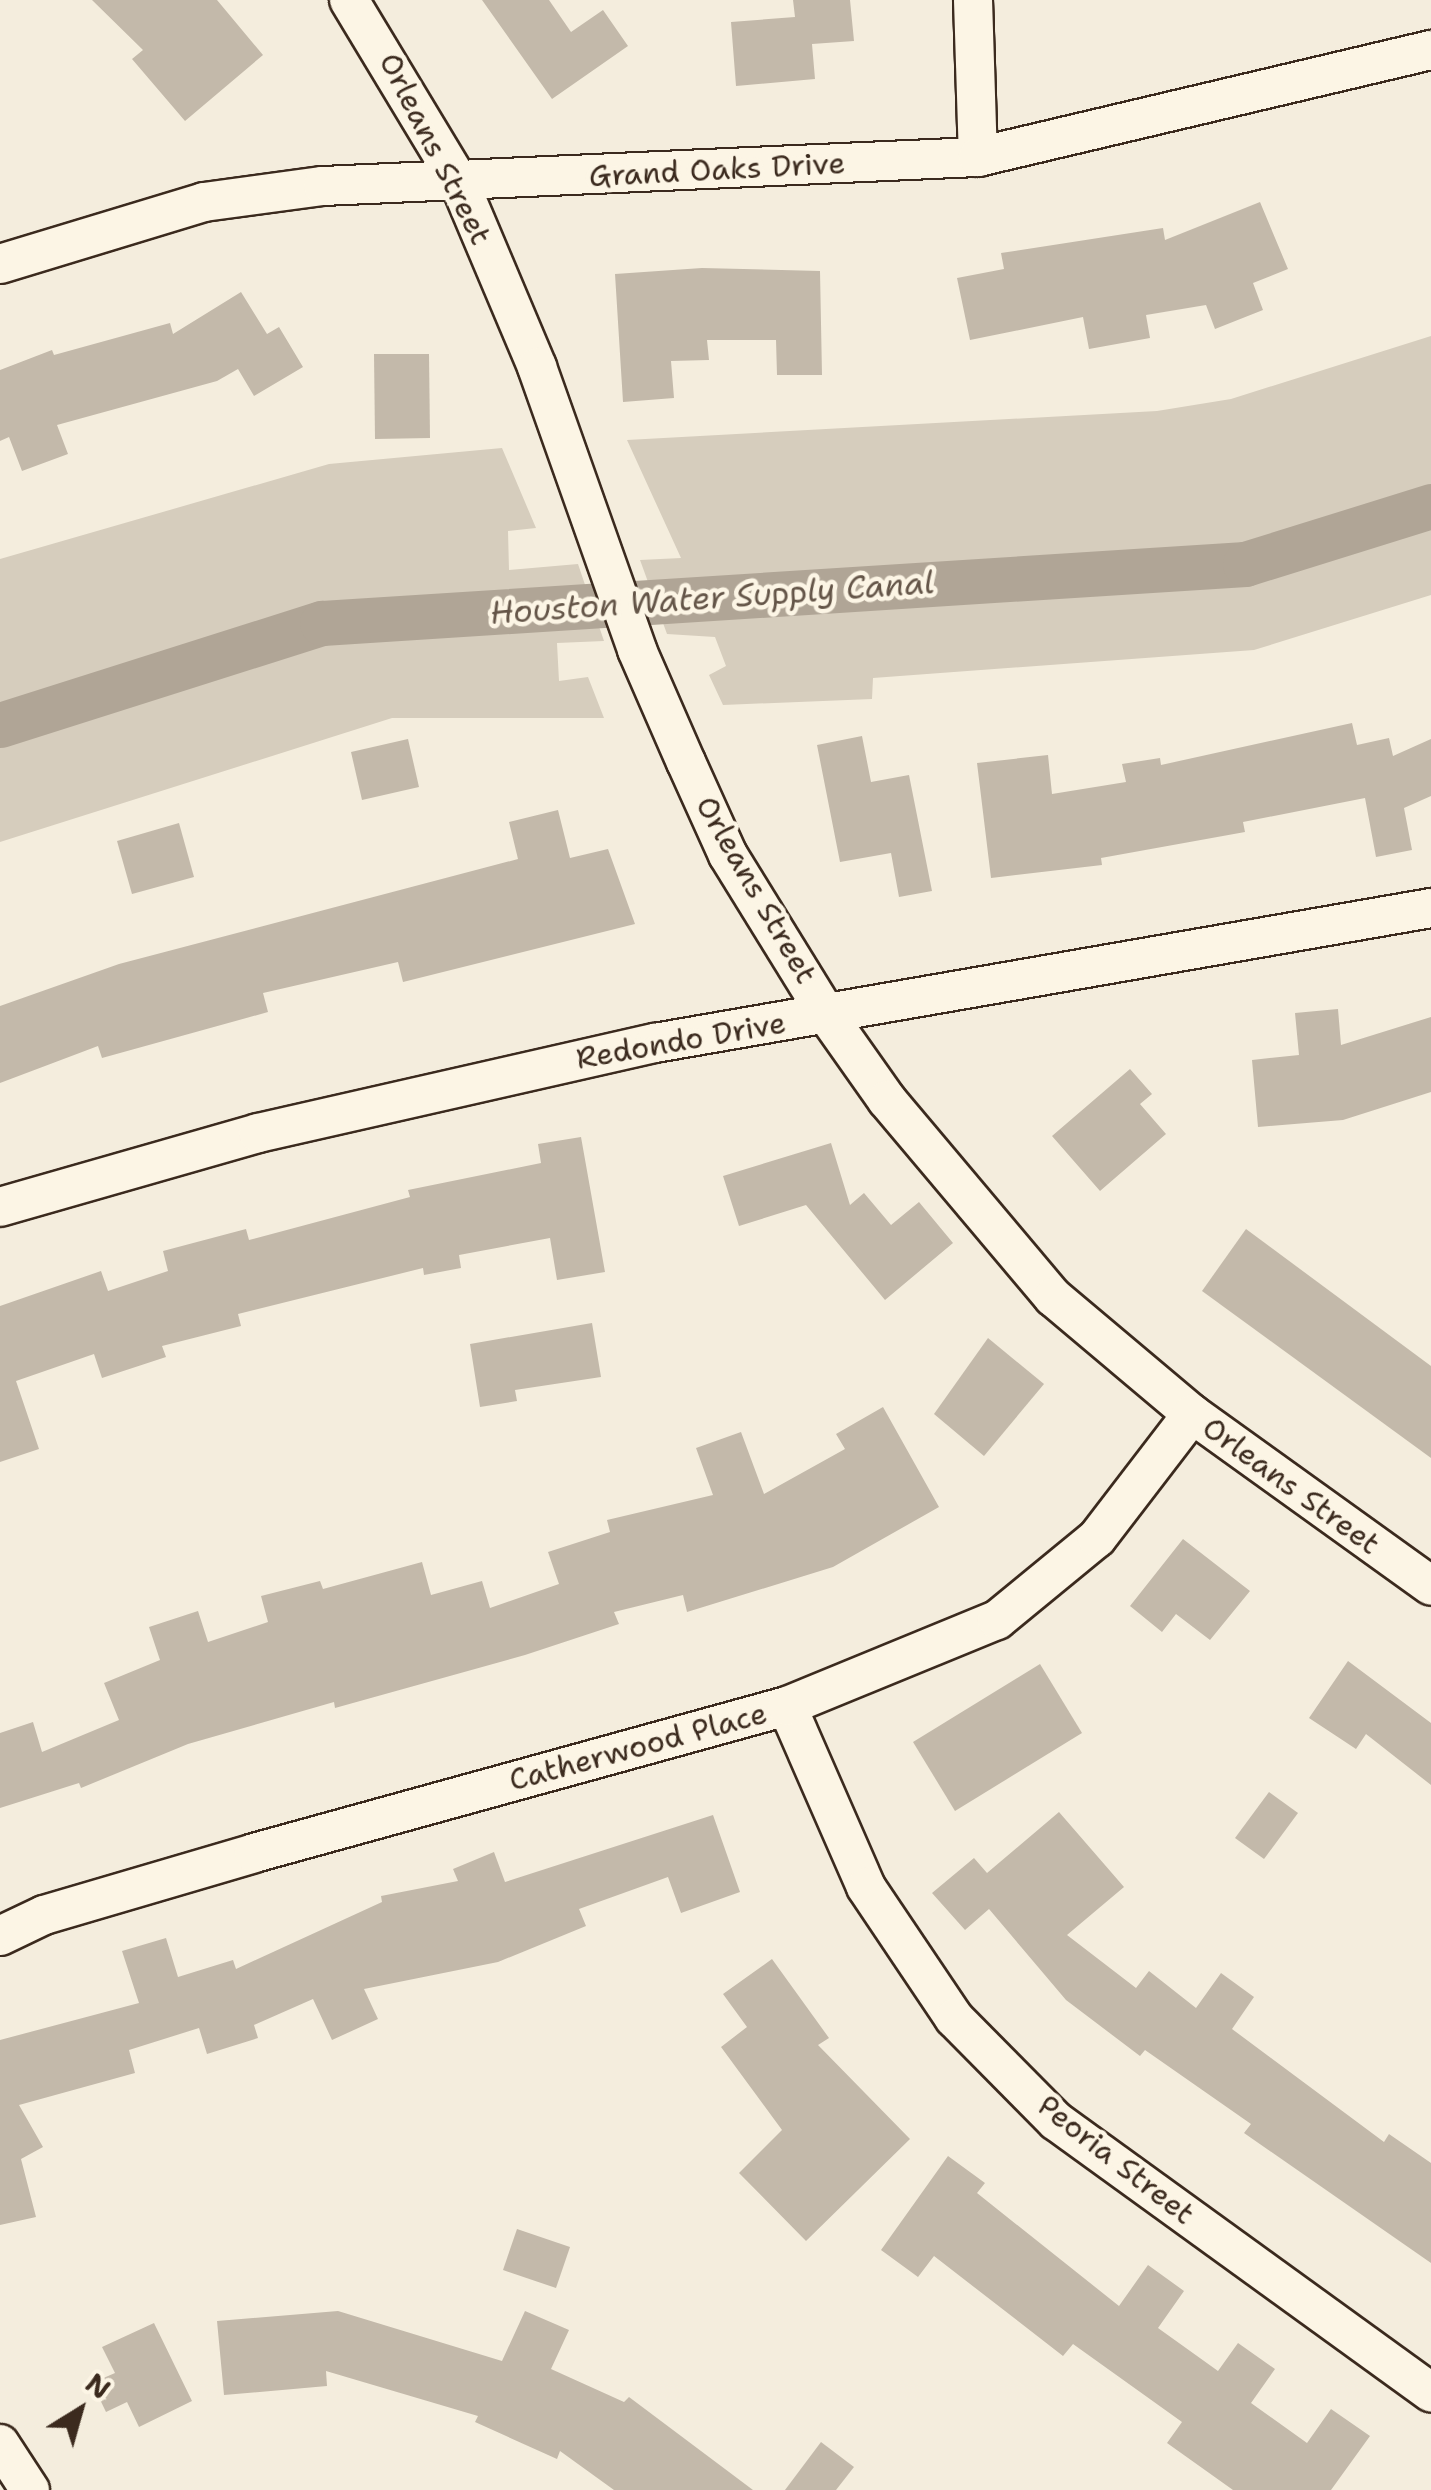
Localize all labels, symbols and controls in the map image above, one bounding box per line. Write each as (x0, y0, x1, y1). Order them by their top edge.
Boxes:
street label: Orleans Street (371, 47, 499, 251)
street label: Grand Oaks Drive (588, 145, 846, 195)
water label: Houston Water Supply Canal (489, 563, 935, 633)
street label: Orleans Street (688, 790, 824, 990)
street label: Redondo Drive (573, 1005, 789, 1077)
street label: Orleans Street (1195, 1410, 1387, 1562)
street label: Catherwood Place (505, 1695, 771, 1799)
street label: Peoria Street (1030, 2088, 1202, 2232)
north arrow (30, 2360, 130, 2460)
text: N (78, 2364, 118, 2408)

